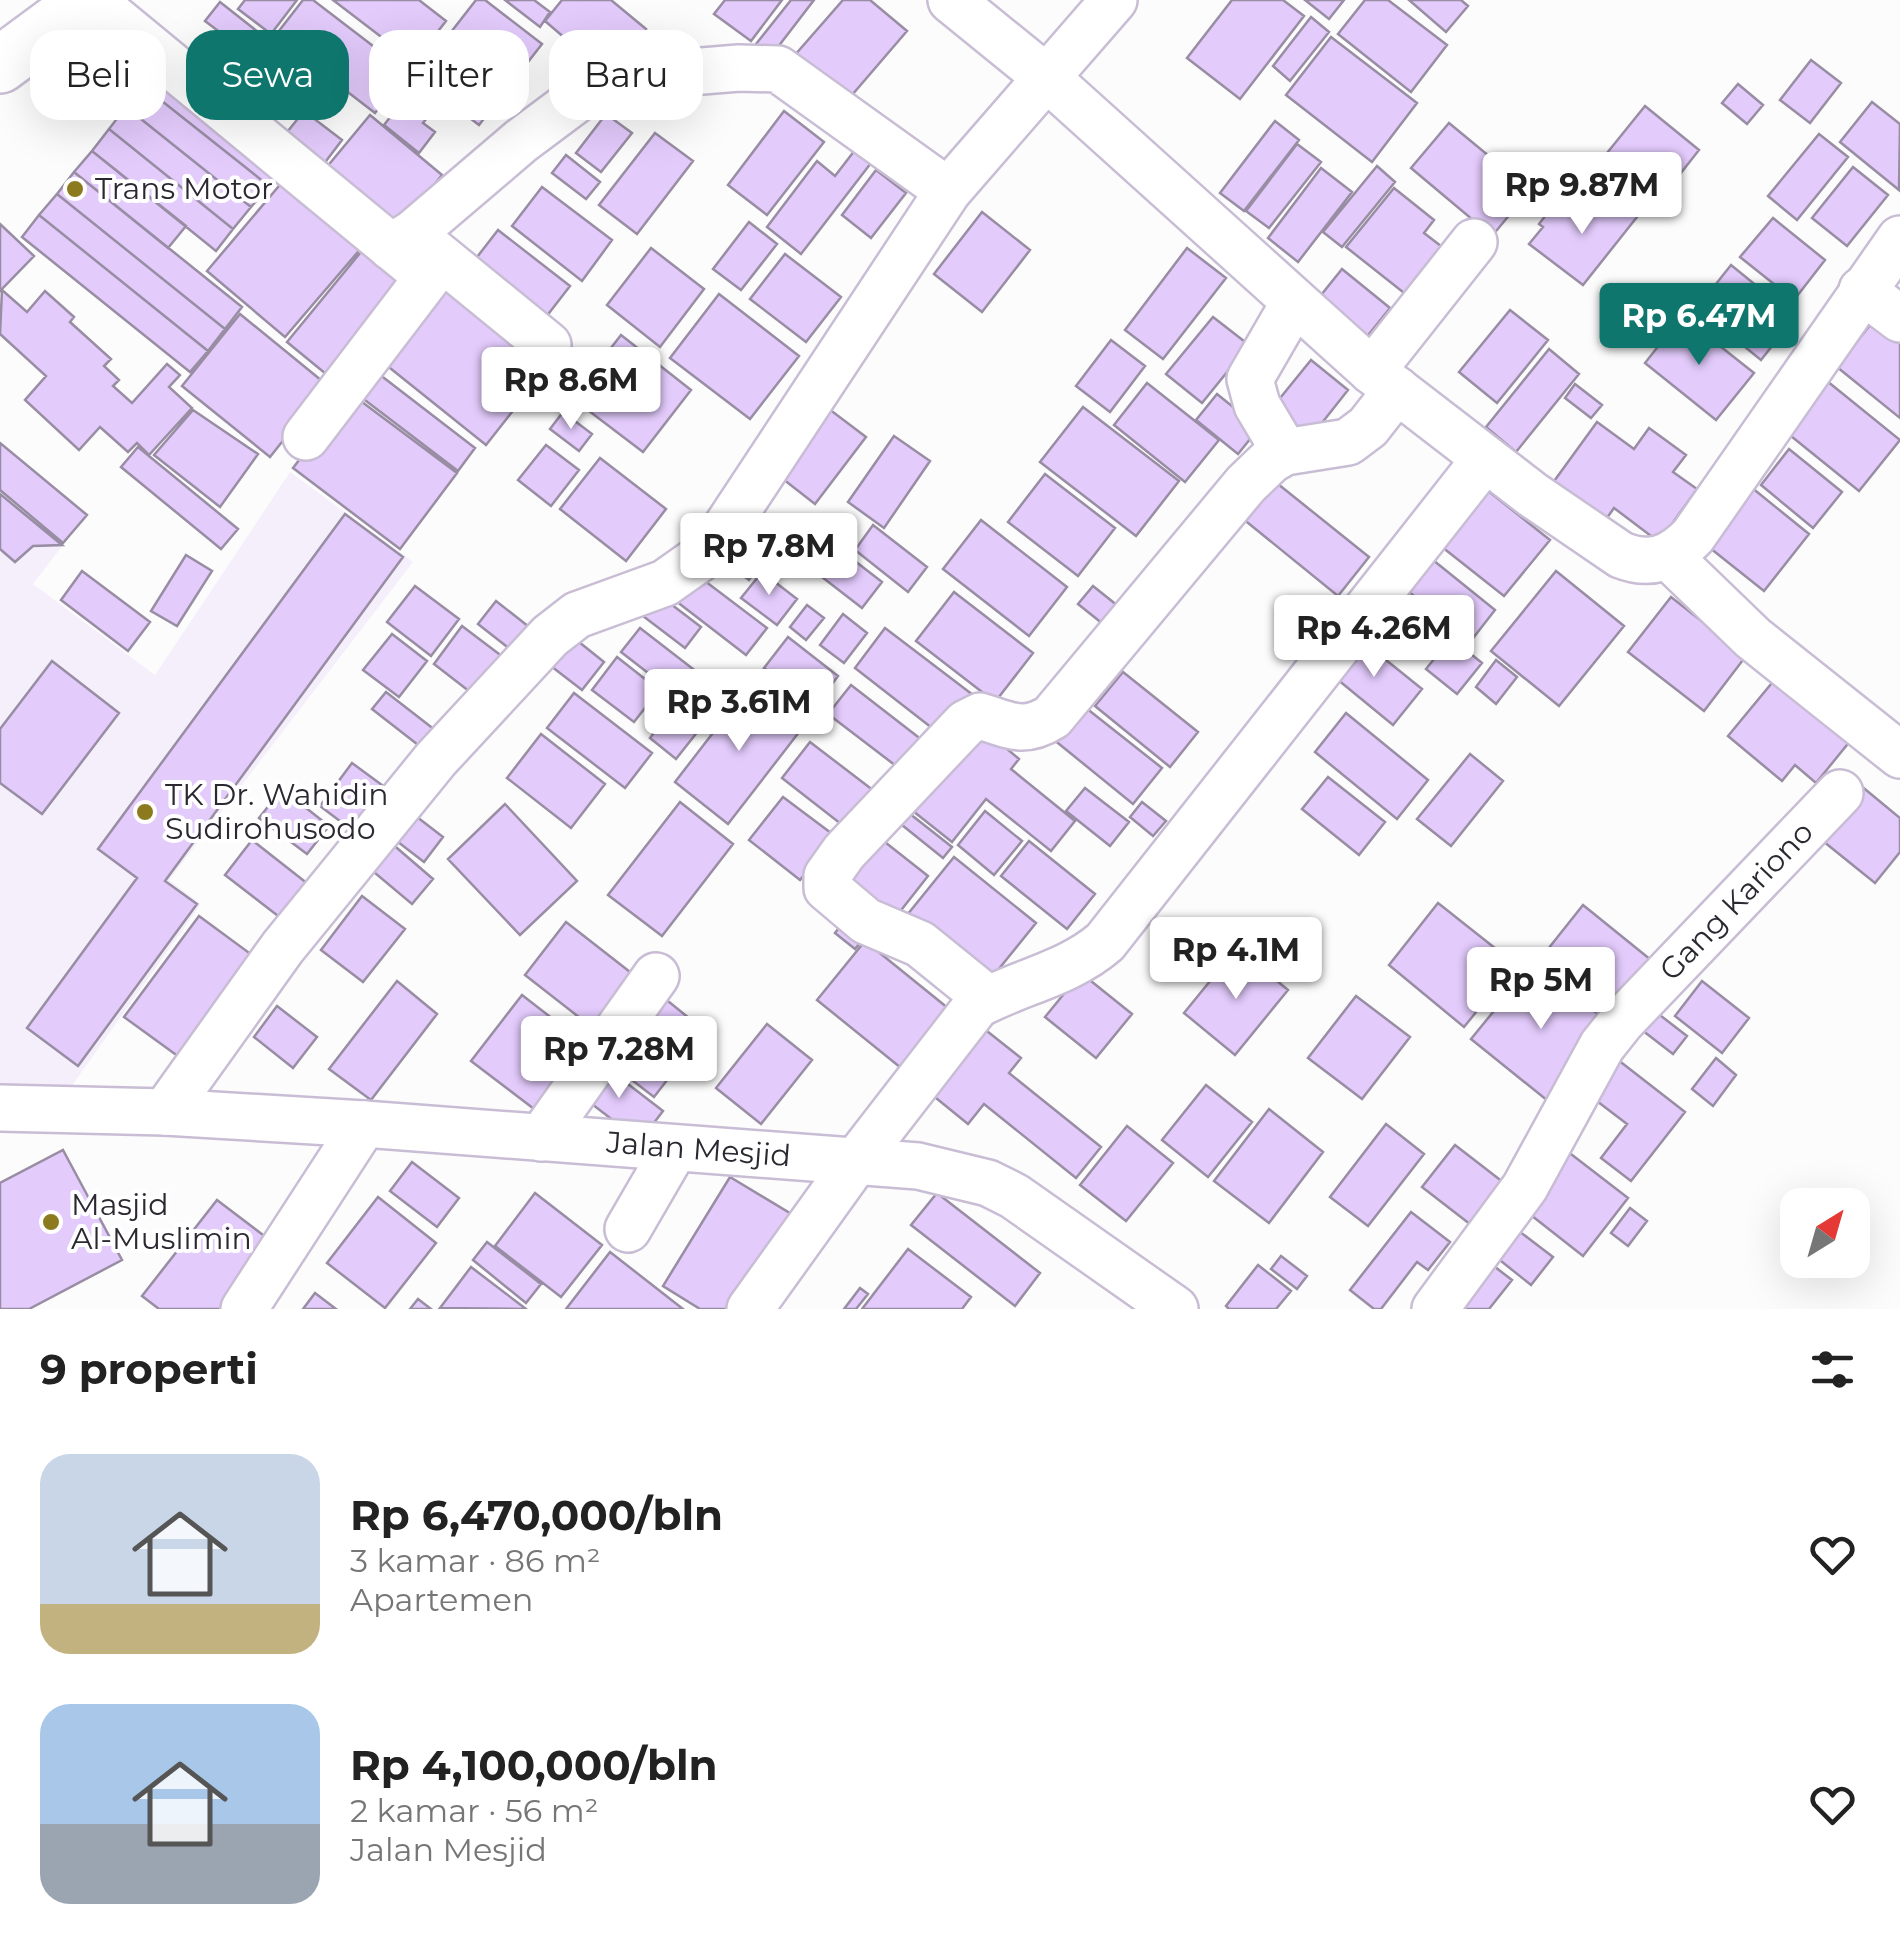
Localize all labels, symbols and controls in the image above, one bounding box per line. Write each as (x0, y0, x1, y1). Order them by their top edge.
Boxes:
chip: Beli (30, 30, 166, 120)
chip: Sewa (186, 30, 349, 120)
chip: Filter (369, 30, 529, 120)
chip: Baru (549, 30, 703, 120)
pin: Rp 9.87M (1479, 152, 1685, 237)
text: Rp 9.87M (1505, 165, 1659, 204)
place label: Trans Motor (95, 170, 273, 207)
marker: Trans Motor (64, 178, 86, 200)
pin: Rp 6.47M (1596, 283, 1802, 368)
text: Rp 6.47M (1622, 296, 1776, 335)
pin: Rp 8.6M (479, 347, 663, 432)
text: Rp 8.6M (503, 360, 639, 399)
pin: Rp 7.8M (677, 513, 861, 598)
text: Rp 7.8M (702, 526, 836, 565)
pin: Rp 4.26M (1271, 595, 1477, 680)
text: Rp 4.26M (1296, 608, 1452, 647)
pin: Rp 3.61M (636, 669, 842, 754)
text: Rp 3.61M (666, 682, 812, 721)
place label: TK Dr. Wahidin Sudirohusodo (165, 776, 389, 847)
marker: TK Dr. Wahidin Sudirohusodo (134, 801, 156, 823)
street label: Gang Kariono (1652, 814, 1821, 988)
pin: Rp 4.1M (1144, 917, 1328, 1002)
text: Rp 4.1M (1172, 930, 1300, 969)
pin: Rp 5M (1471, 947, 1611, 1032)
text: Rp 5M (1489, 960, 1593, 999)
pin: Rp 7.28M (516, 1016, 722, 1101)
text: Rp 7.28M (543, 1029, 695, 1068)
street label: Jalan Mesjid (604, 1123, 792, 1174)
place label: Masjid Al-Muslimin (71, 1186, 252, 1257)
north arrow (1780, 1188, 1870, 1278)
map controls (1780, 1188, 1870, 1278)
marker: Masjid Al-Muslimin (40, 1211, 62, 1233)
icon: filters (1805, 1342, 1860, 1397)
text: 9 properti (40, 1343, 258, 1395)
text: Rp 6,470,000/bln (350, 1489, 723, 1541)
icon: home (120, 1494, 240, 1614)
icon: heart (1805, 1527, 1860, 1582)
text: 3 kamar · 86 m² (350, 1541, 601, 1580)
text: Apartemen (350, 1580, 533, 1619)
text: Rp 4,100,000/bln (350, 1739, 718, 1791)
icon: home (120, 1744, 240, 1864)
icon: heart (1805, 1777, 1860, 1832)
text: 2 kamar · 56 m² (350, 1791, 598, 1830)
text: Jalan Mesjid (350, 1830, 547, 1869)

